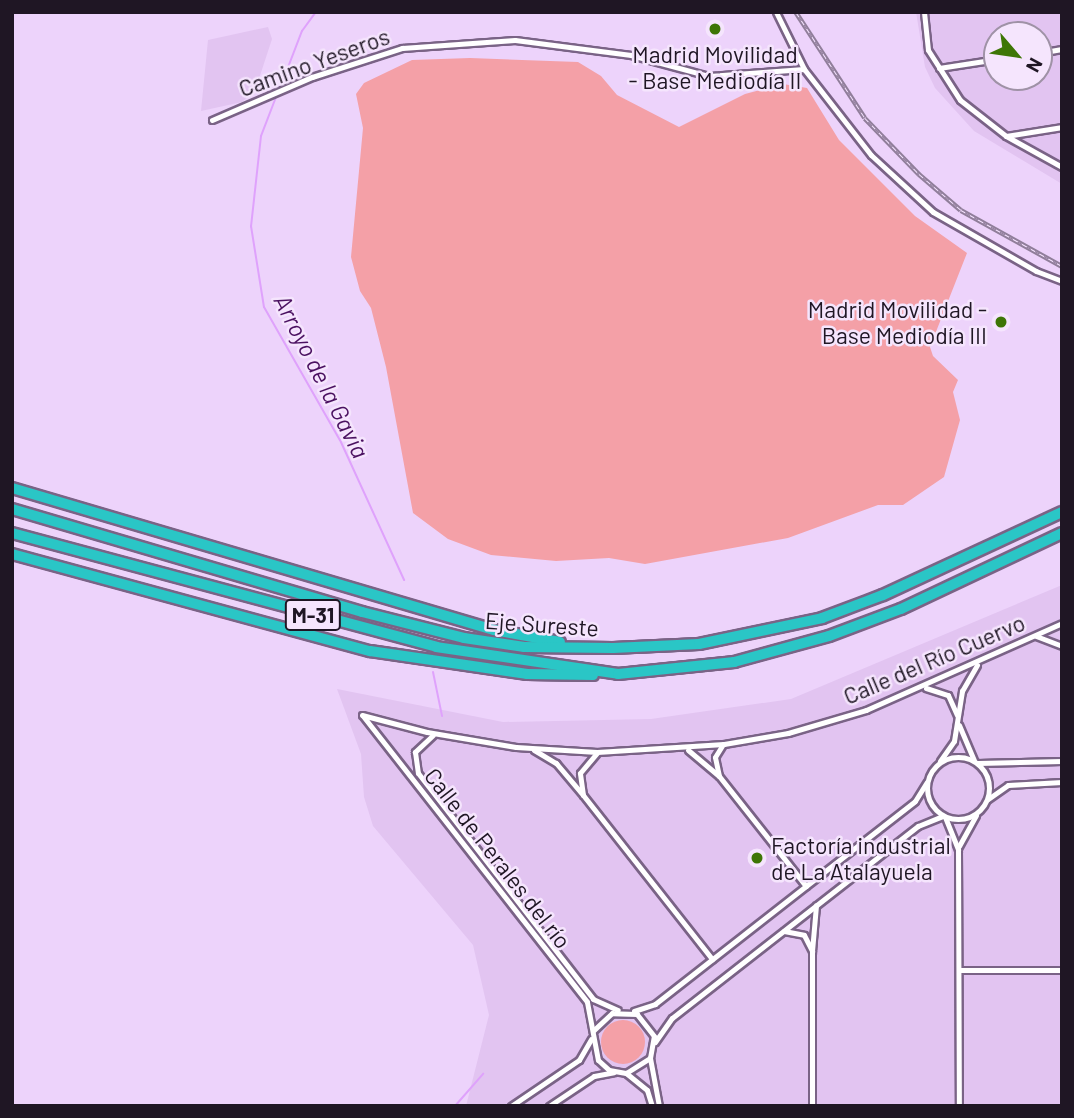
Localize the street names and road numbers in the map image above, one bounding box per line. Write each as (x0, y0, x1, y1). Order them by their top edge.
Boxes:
street label: Camino Yeseros (235, 22, 393, 102)
road number: M-31 (283, 598, 343, 632)
street label: Eje Sureste (484, 606, 600, 642)
street label: Calle del Río Cuervo (839, 608, 1029, 710)
street label: Calle de Perales del río (419, 762, 577, 954)

